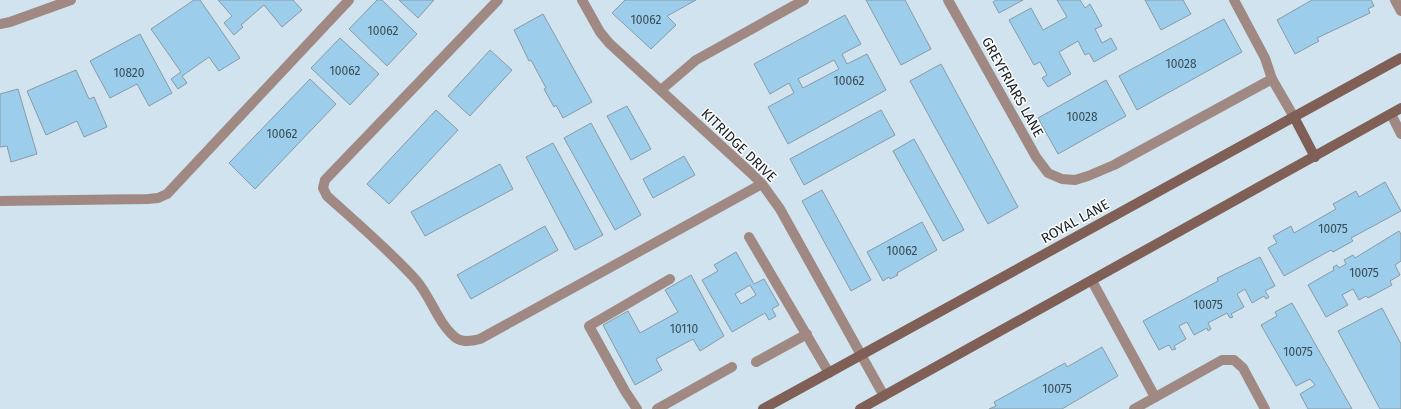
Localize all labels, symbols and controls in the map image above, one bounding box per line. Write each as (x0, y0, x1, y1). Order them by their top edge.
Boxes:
house number: 10062 (631, 13, 661, 27)
house number: 10062 (368, 24, 398, 38)
street label: GREYFRIARS LANE (978, 34, 1047, 140)
house number: 10028 (1166, 57, 1197, 71)
house number: 10062 (330, 64, 360, 78)
house number: 10820 (113, 66, 145, 80)
house number: 10062 (834, 74, 864, 88)
street label: KITRIDGE DRIVE (697, 105, 780, 186)
house number: 10028 (1067, 110, 1098, 124)
house number: 10062 (267, 127, 297, 141)
street label: ROYAL LANE (1038, 196, 1112, 247)
house number: 10075 (1318, 222, 1348, 236)
house number: 10062 (887, 244, 917, 258)
house number: 10075 (1349, 266, 1379, 280)
house number: 10075 (1193, 298, 1223, 312)
house number: 10110 (670, 322, 699, 336)
house number: 10075 (1283, 345, 1313, 359)
house number: 10075 (1042, 382, 1072, 396)

